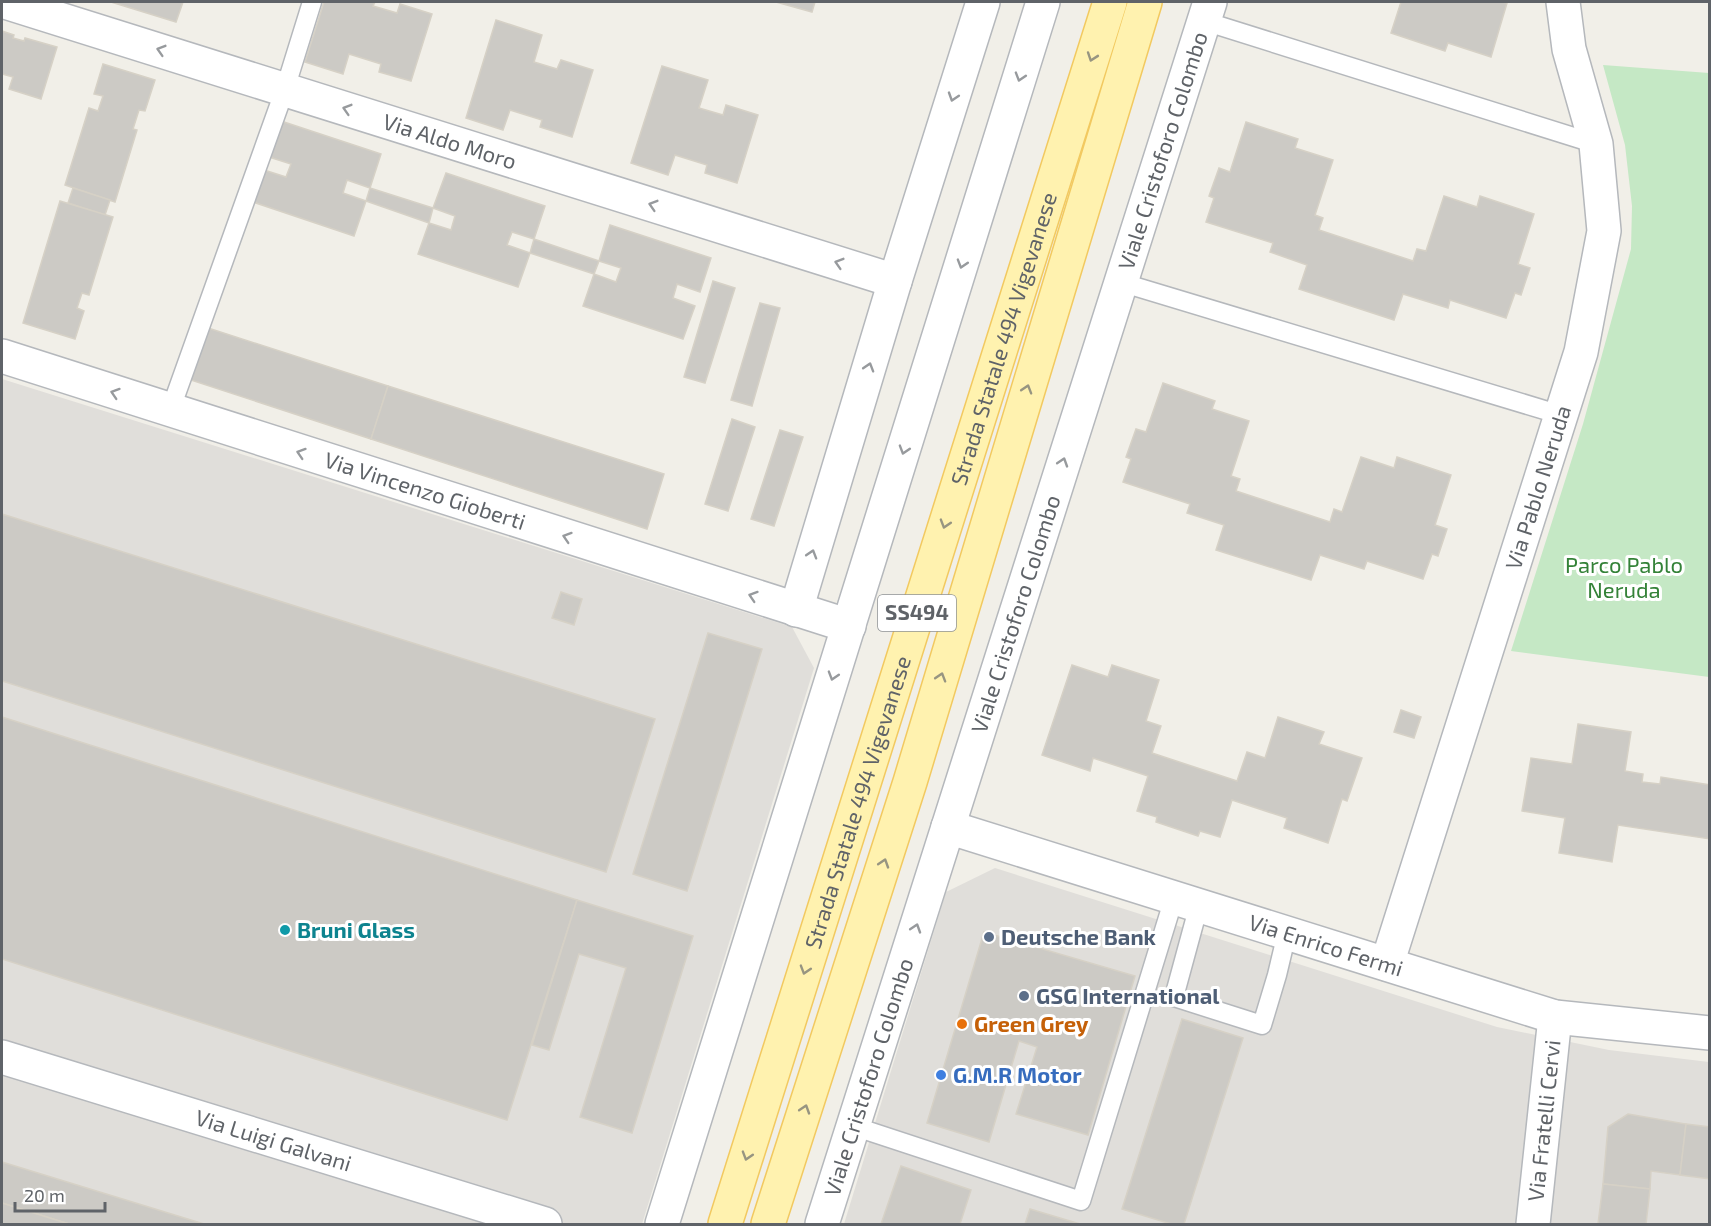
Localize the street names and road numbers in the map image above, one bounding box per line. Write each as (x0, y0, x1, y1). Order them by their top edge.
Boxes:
street label: Viale Cristoforo Colombo (1112, 28, 1212, 273)
street label: Via Aldo Moro (380, 107, 520, 174)
street label: Strada Statale 494 Vigevanese (945, 189, 1061, 488)
street label: Via Pablo Neruda (1499, 402, 1575, 572)
street label: Via Vincenzo Gioberti (321, 446, 529, 534)
street label: Viale Cristoforo Colombo (965, 491, 1065, 736)
road number: SS494 (878, 595, 956, 631)
street label: Strada Statale 494 Vigevanese (799, 652, 915, 952)
street label: Via Enrico Fermi (1246, 908, 1407, 981)
street label: Viale Cristoforo Colombo (818, 955, 918, 1199)
street label: Via Fratelli Cervi (1521, 1038, 1564, 1203)
street label: Via Luigi Galvani (193, 1103, 355, 1176)

